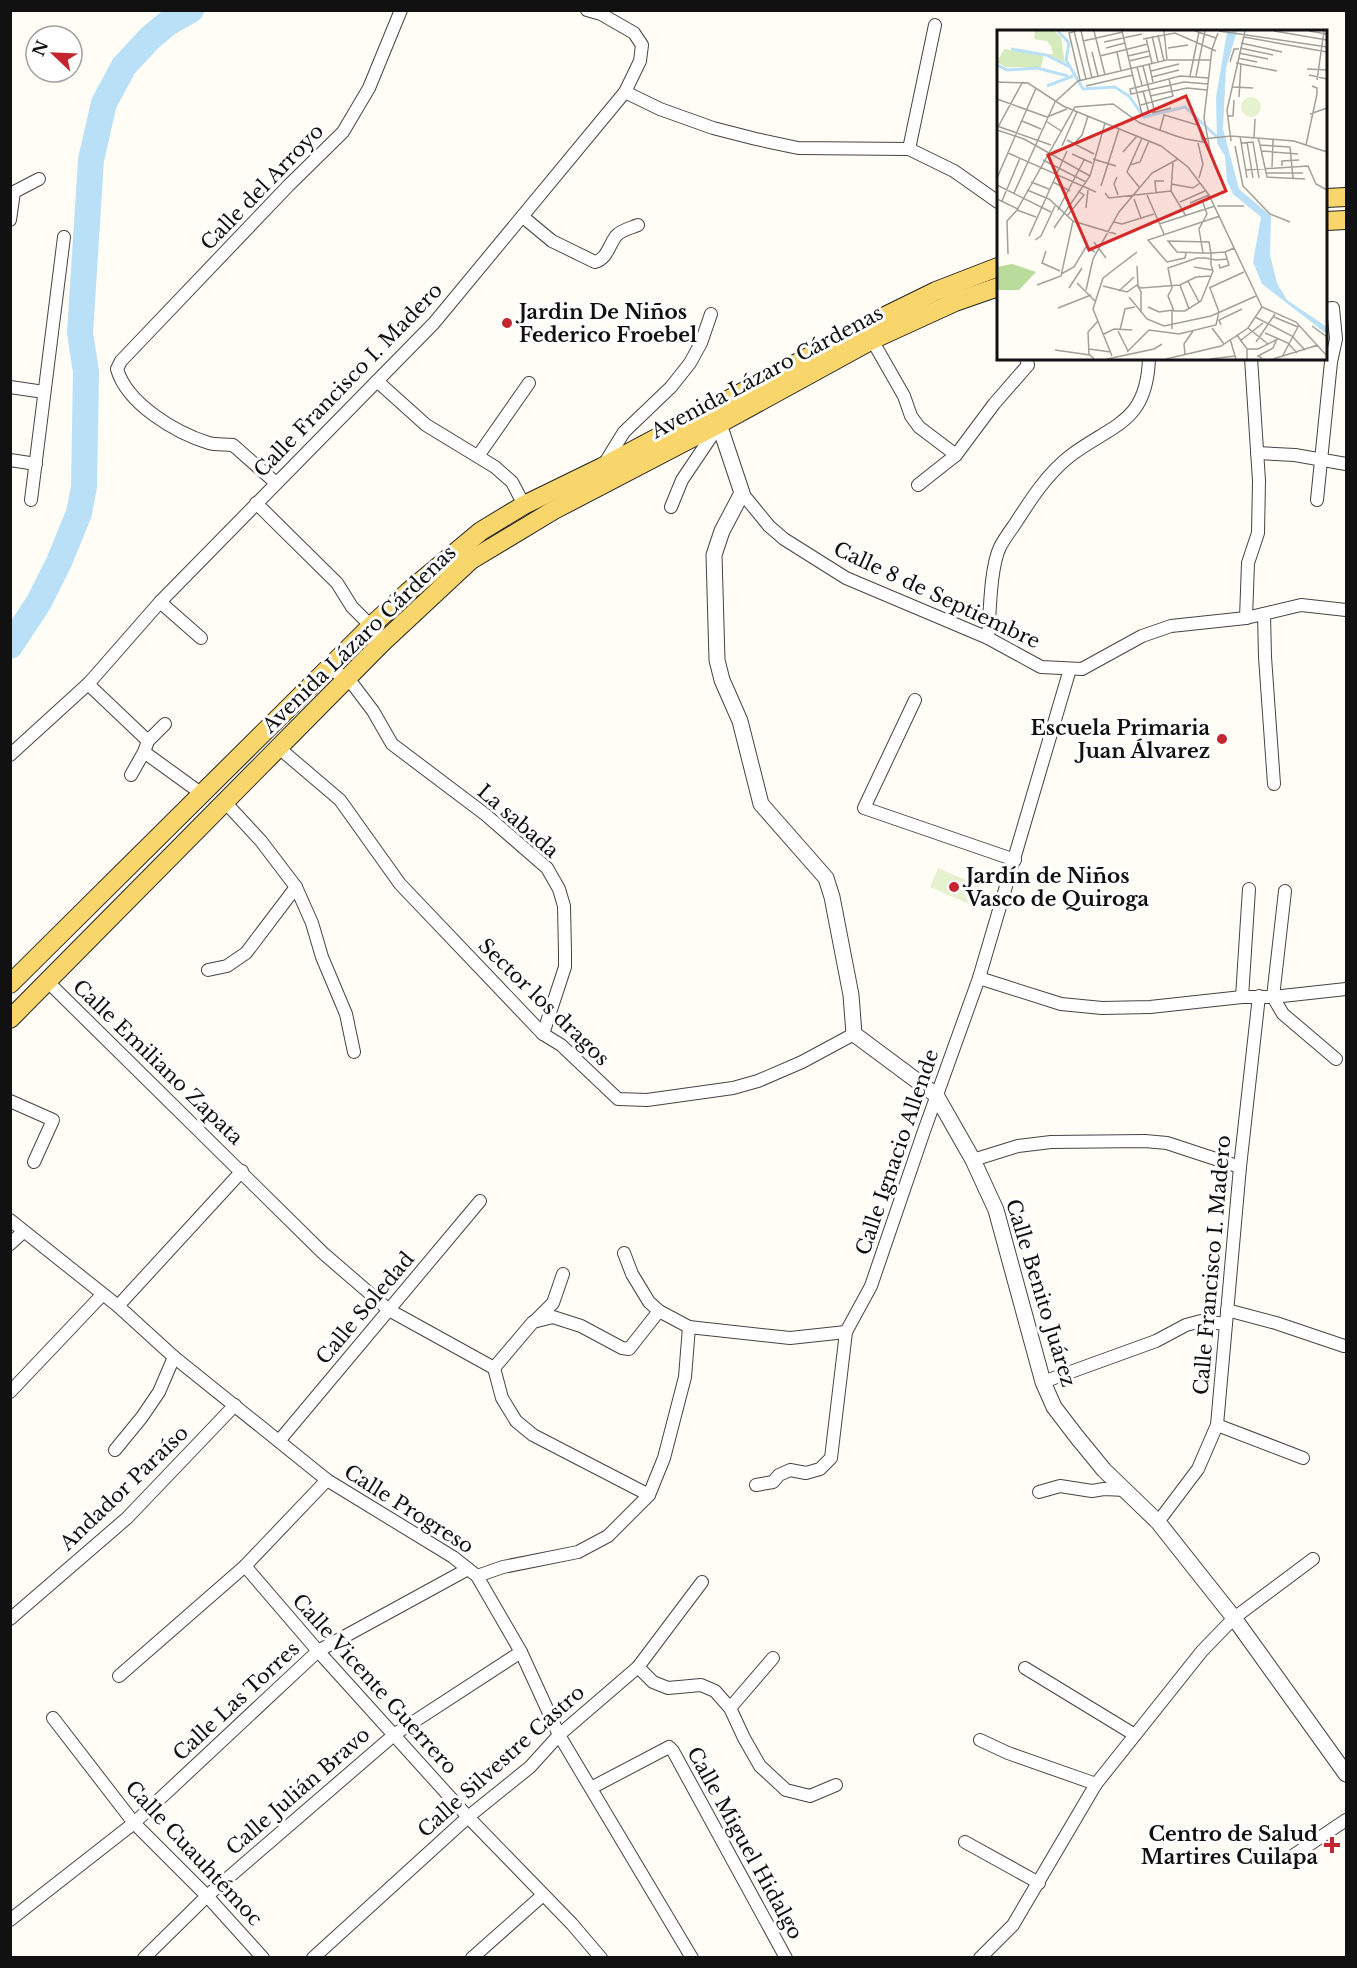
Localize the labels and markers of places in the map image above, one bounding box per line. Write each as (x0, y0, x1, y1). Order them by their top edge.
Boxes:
place label: Jardin De Niños Federico Froebel (515, 300, 697, 347)
marker: Jardin De Niños Federico Froebel (500, 316, 514, 330)
place label: Escuela Primaria Juan Álvarez (1031, 716, 1211, 763)
marker: Escuela Primaria Juan Álvarez (1215, 732, 1229, 746)
place label: Jardín de Niños Vasco de Quiroga (962, 864, 1149, 911)
marker: Jardín de Niños Vasco de Quiroga (947, 880, 961, 894)
place label: Centro de Salud Martires Cuilapa (1141, 1822, 1319, 1869)
marker: Centro de Salud Martires Cuilapa (1323, 1836, 1341, 1854)

